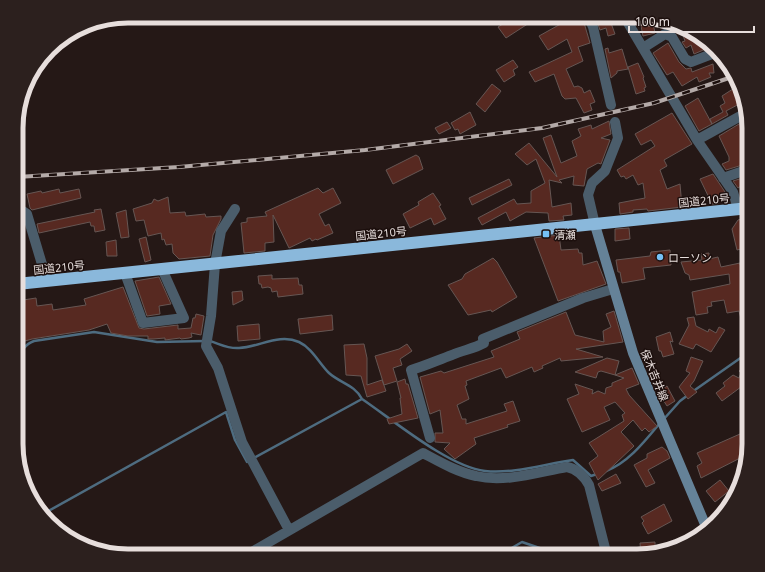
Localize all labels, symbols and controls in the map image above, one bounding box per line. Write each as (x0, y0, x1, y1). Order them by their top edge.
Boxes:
scale bar (629, 8, 754, 34)
text: 100 m (635, 13, 670, 30)
street label: 国道210号 (677, 190, 731, 210)
street label: 国道210号 (354, 223, 408, 243)
place label: 清瀬 (554, 227, 576, 242)
marker: 清瀬 (541, 229, 551, 239)
place label: ローソン (668, 250, 712, 265)
marker: ローソン (655, 252, 665, 262)
street label: 国道210号 (32, 257, 86, 277)
street label: 保木吉井線 (638, 347, 672, 403)

